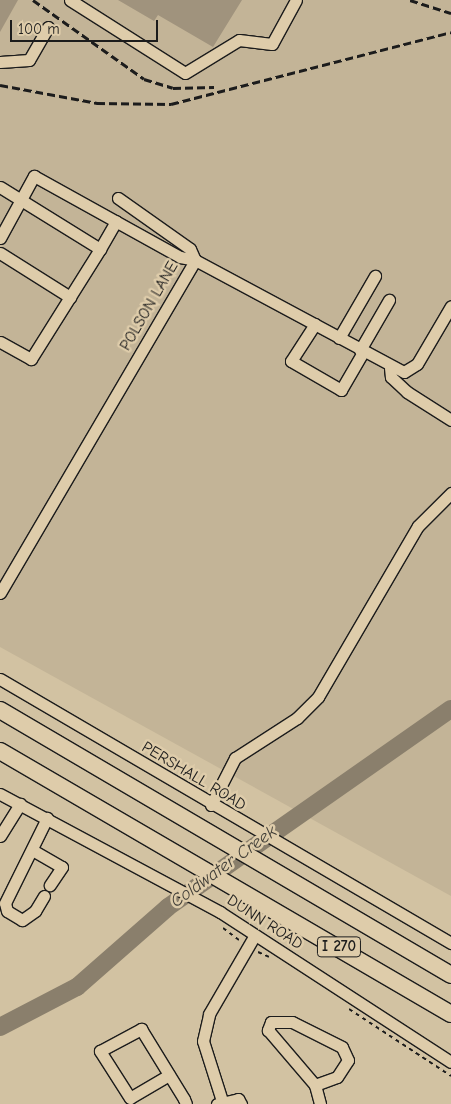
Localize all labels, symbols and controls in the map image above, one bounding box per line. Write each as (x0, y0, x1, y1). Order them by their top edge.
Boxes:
scale bar (12, 10, 160, 42)
text: 100 m (18, 20, 60, 38)
street label: POLSON LANE (116, 258, 182, 354)
street label: PERSHALL ROAD (138, 737, 250, 815)
water label: Coldwater Creek (167, 821, 281, 913)
street label: DUNN ROAD (223, 890, 307, 954)
road number: I 270 (316, 934, 362, 960)

